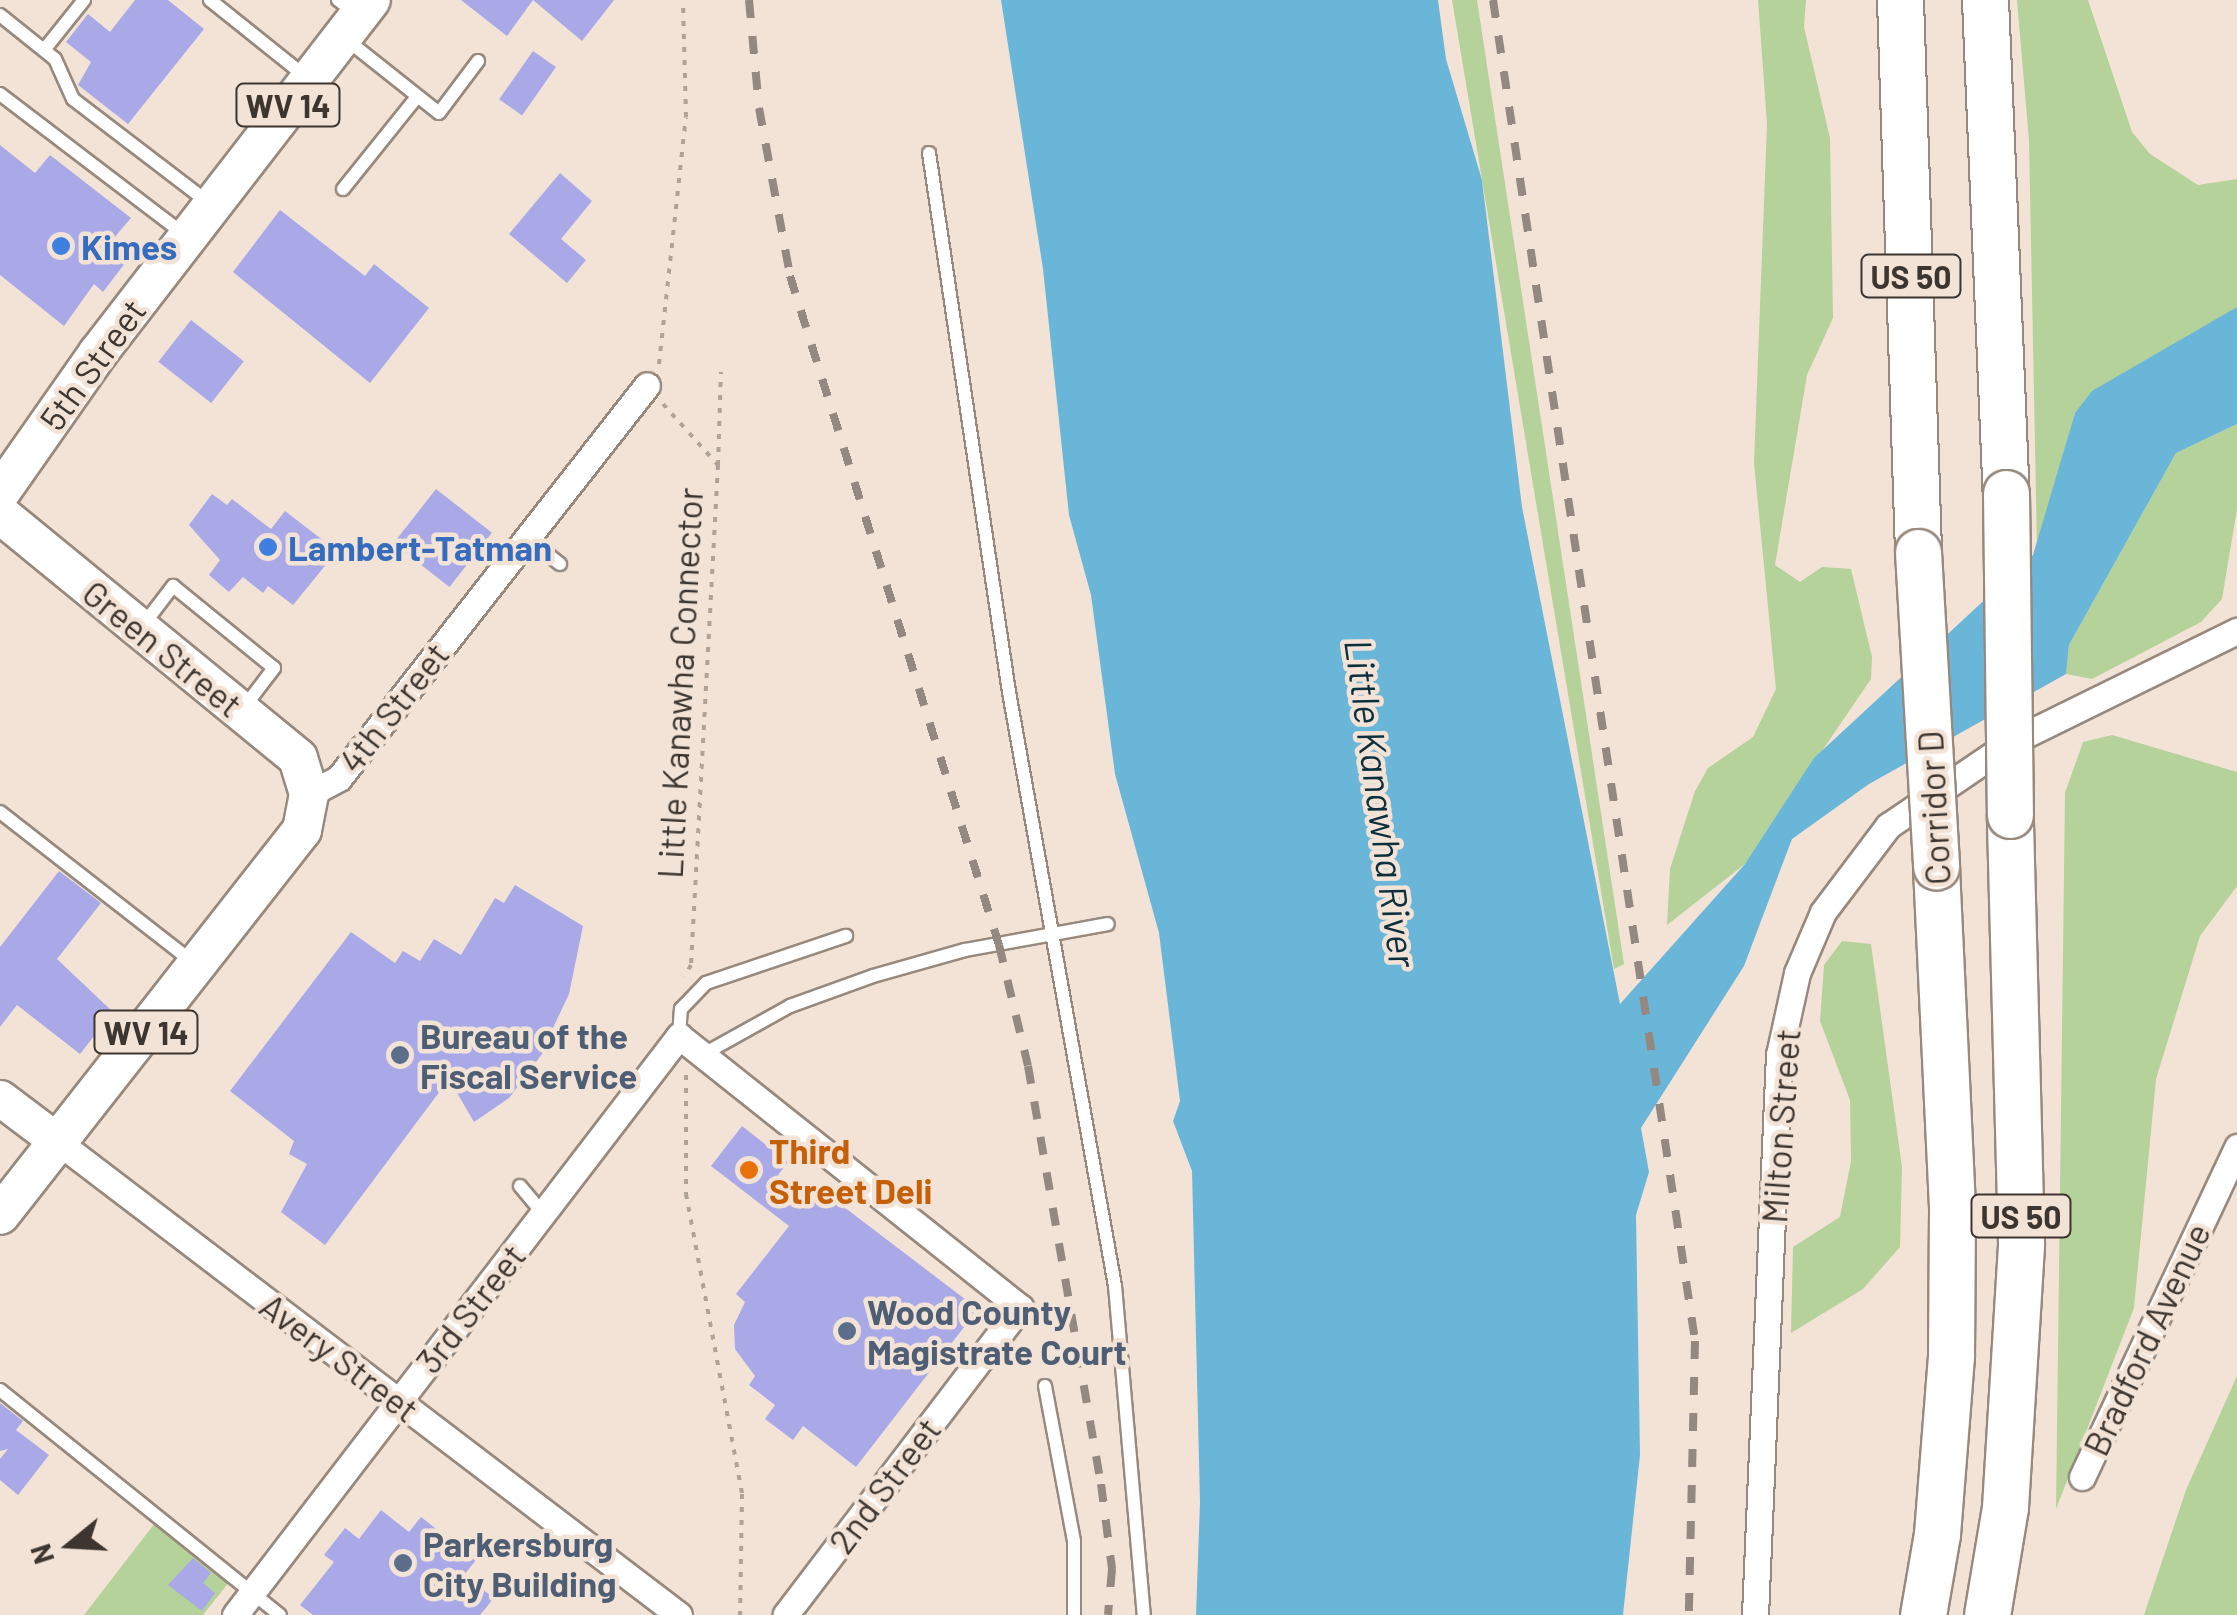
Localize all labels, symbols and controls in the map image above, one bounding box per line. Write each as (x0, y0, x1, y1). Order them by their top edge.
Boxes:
road number: WV 14 (233, 78, 343, 132)
place label: Kimes (81, 225, 177, 267)
marker: Kimes (50, 235, 72, 257)
road number: US 50 (1858, 249, 1964, 303)
street label: 5th Street (30, 290, 154, 438)
street label: Little Kanawha Connector (648, 486, 710, 880)
place label: Lambert-Tatman (288, 526, 552, 568)
marker: Lambert-Tatman (257, 536, 279, 558)
street label: Green Street (75, 571, 251, 725)
street label: 4th Street (329, 634, 457, 780)
water label: Little Kanawha River (1335, 636, 1427, 970)
street label: Corridor D (1908, 730, 1958, 886)
road number: WV 14 (91, 1005, 201, 1059)
place label: Bureau of the Fiscal Service (420, 1014, 637, 1096)
street label: Milton Street (1752, 1027, 1808, 1225)
marker: Bureau of the Fiscal Service (389, 1044, 411, 1066)
place label: Third Street Deli (769, 1129, 932, 1211)
marker: Third Street Deli (738, 1159, 760, 1181)
road number: US 50 (1968, 1189, 2074, 1243)
street label: Bradford Avenue (2074, 1216, 2218, 1462)
street label: 3rd Street (407, 1235, 533, 1381)
street label: Avery Street (253, 1284, 427, 1430)
place label: Wood County Magistrate Court (867, 1290, 1127, 1372)
marker: Wood County Magistrate Court (836, 1320, 858, 1342)
street label: 2nd Street (819, 1409, 949, 1561)
north arrow (20, 1495, 120, 1595)
place label: Parkersburg City Building (423, 1522, 617, 1604)
text: N (22, 1540, 61, 1568)
marker: Parkersburg City Building (392, 1552, 414, 1574)

